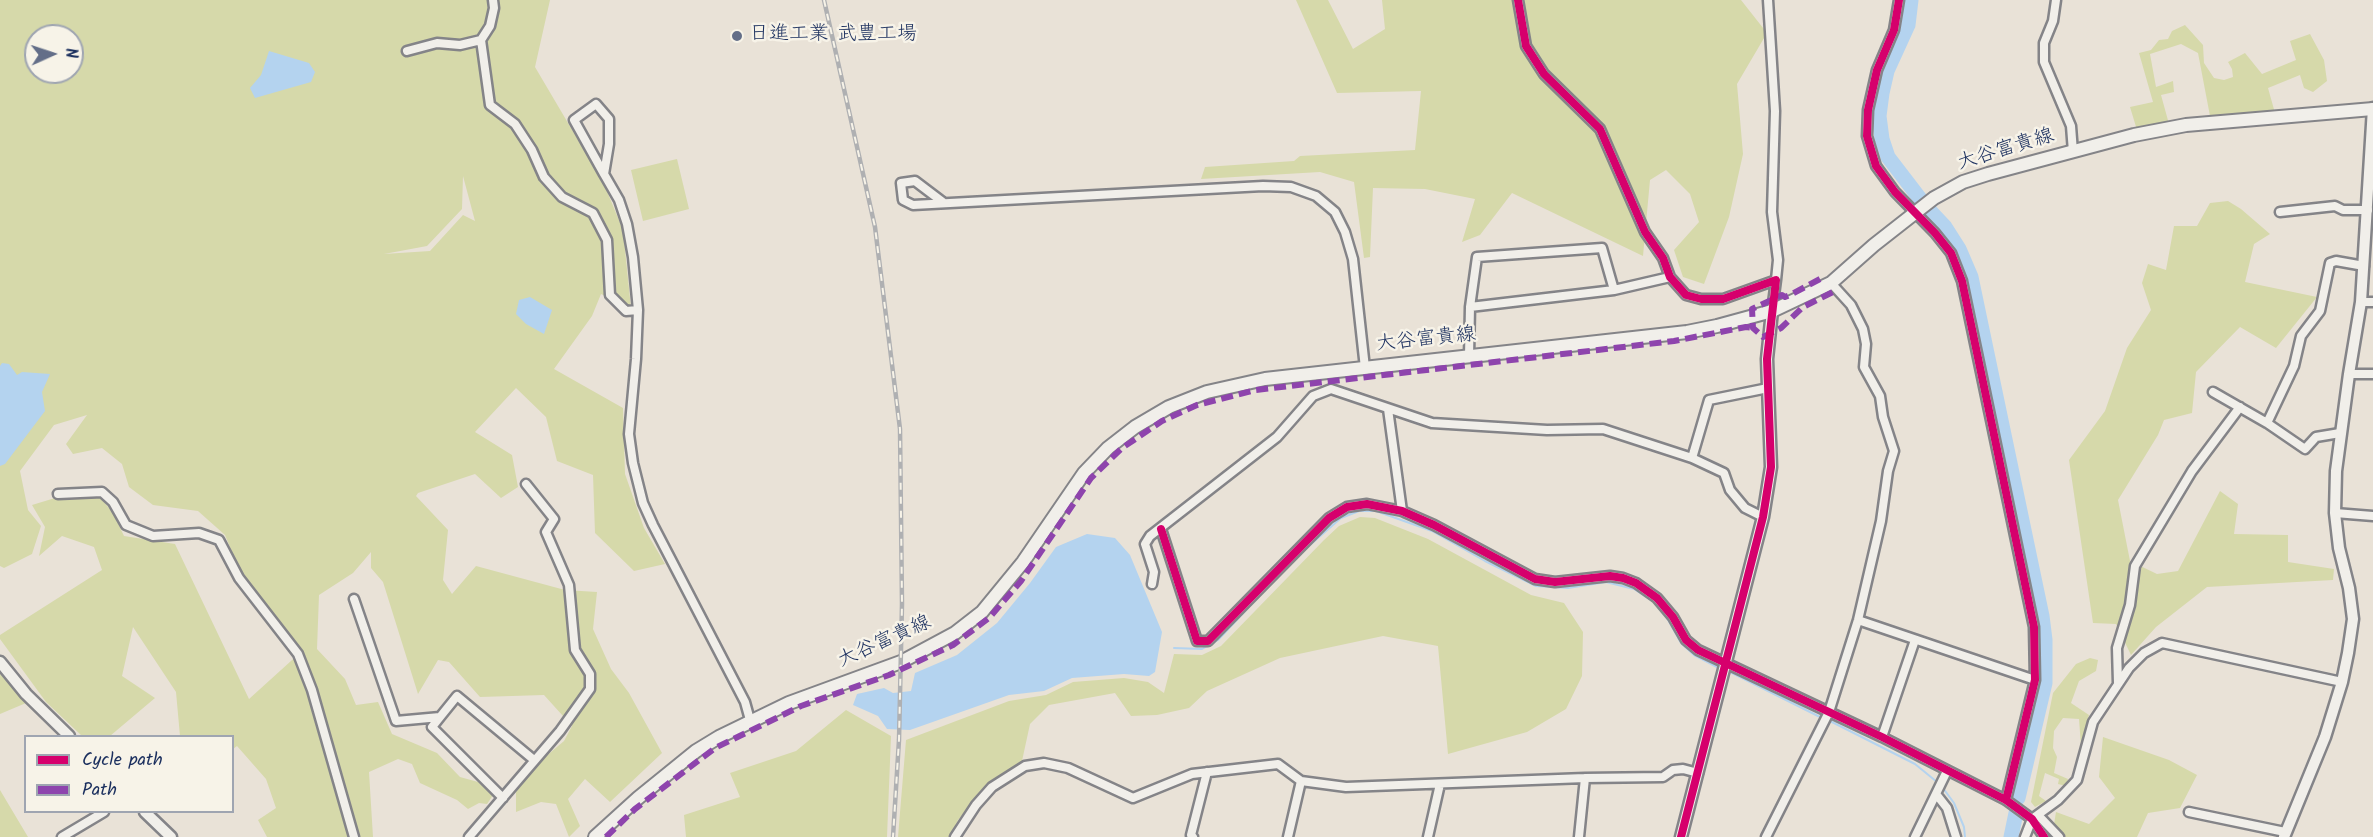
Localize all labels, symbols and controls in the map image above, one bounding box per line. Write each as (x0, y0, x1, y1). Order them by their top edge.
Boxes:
north arrow (24, 24, 84, 84)
place label: 日進工業 武豊工場 (749, 24, 917, 48)
marker: 日進工業 武豊工場 (730, 29, 744, 43)
text: N (58, 47, 83, 59)
street label: 大谷富貴線 (1955, 125, 2057, 177)
street label: 大谷富貴線 (1375, 324, 1477, 358)
street label: 大谷富貴線 (834, 612, 936, 674)
legend (24, 735, 234, 813)
text: Cycle path (82, 746, 163, 775)
text: Path (82, 776, 117, 805)

